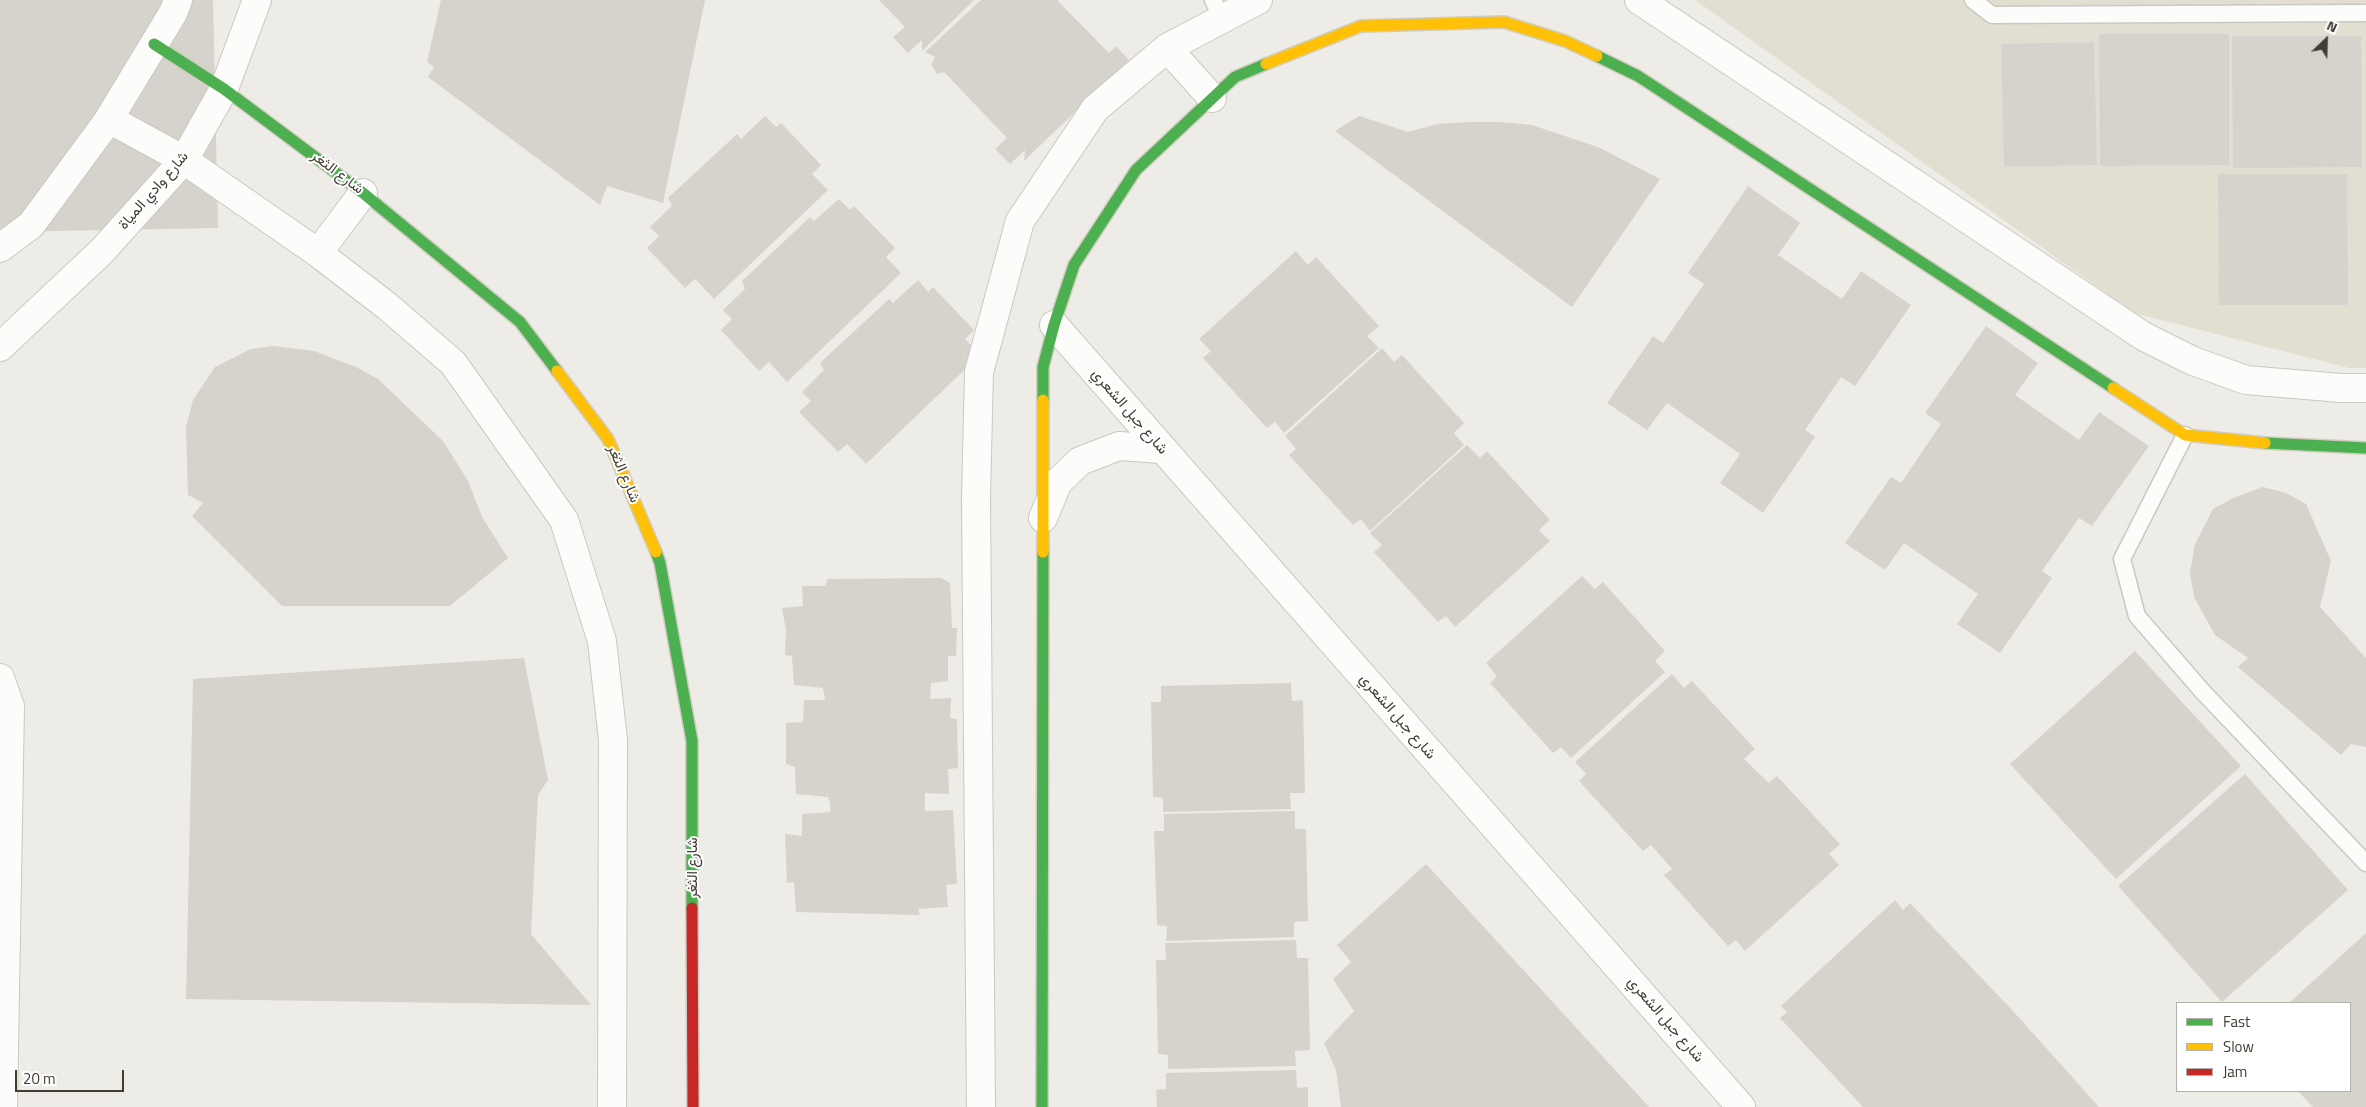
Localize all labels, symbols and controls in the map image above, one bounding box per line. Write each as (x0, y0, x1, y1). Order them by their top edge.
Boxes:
text: N (2324, 14, 2341, 37)
north arrow (2301, 15, 2351, 65)
street label: شارع الثغر (307, 147, 367, 199)
street label: شارع وادي المياة (115, 148, 193, 234)
street label: شارع جبل الشعري (1087, 366, 1171, 458)
street label: شارع الثغر (603, 442, 643, 506)
street label: شارع جبل الشعري (1355, 671, 1439, 763)
street label: شارع الثغر (684, 837, 702, 899)
street label: شارع جبل الشعري (1623, 974, 1707, 1066)
legend (2176, 1002, 2351, 1092)
text: Fast (2223, 1010, 2250, 1033)
text: Slow (2223, 1035, 2254, 1058)
scale bar (18, 1060, 126, 1092)
text: Jam (2223, 1060, 2247, 1083)
text: 20 m (23, 1067, 56, 1090)

